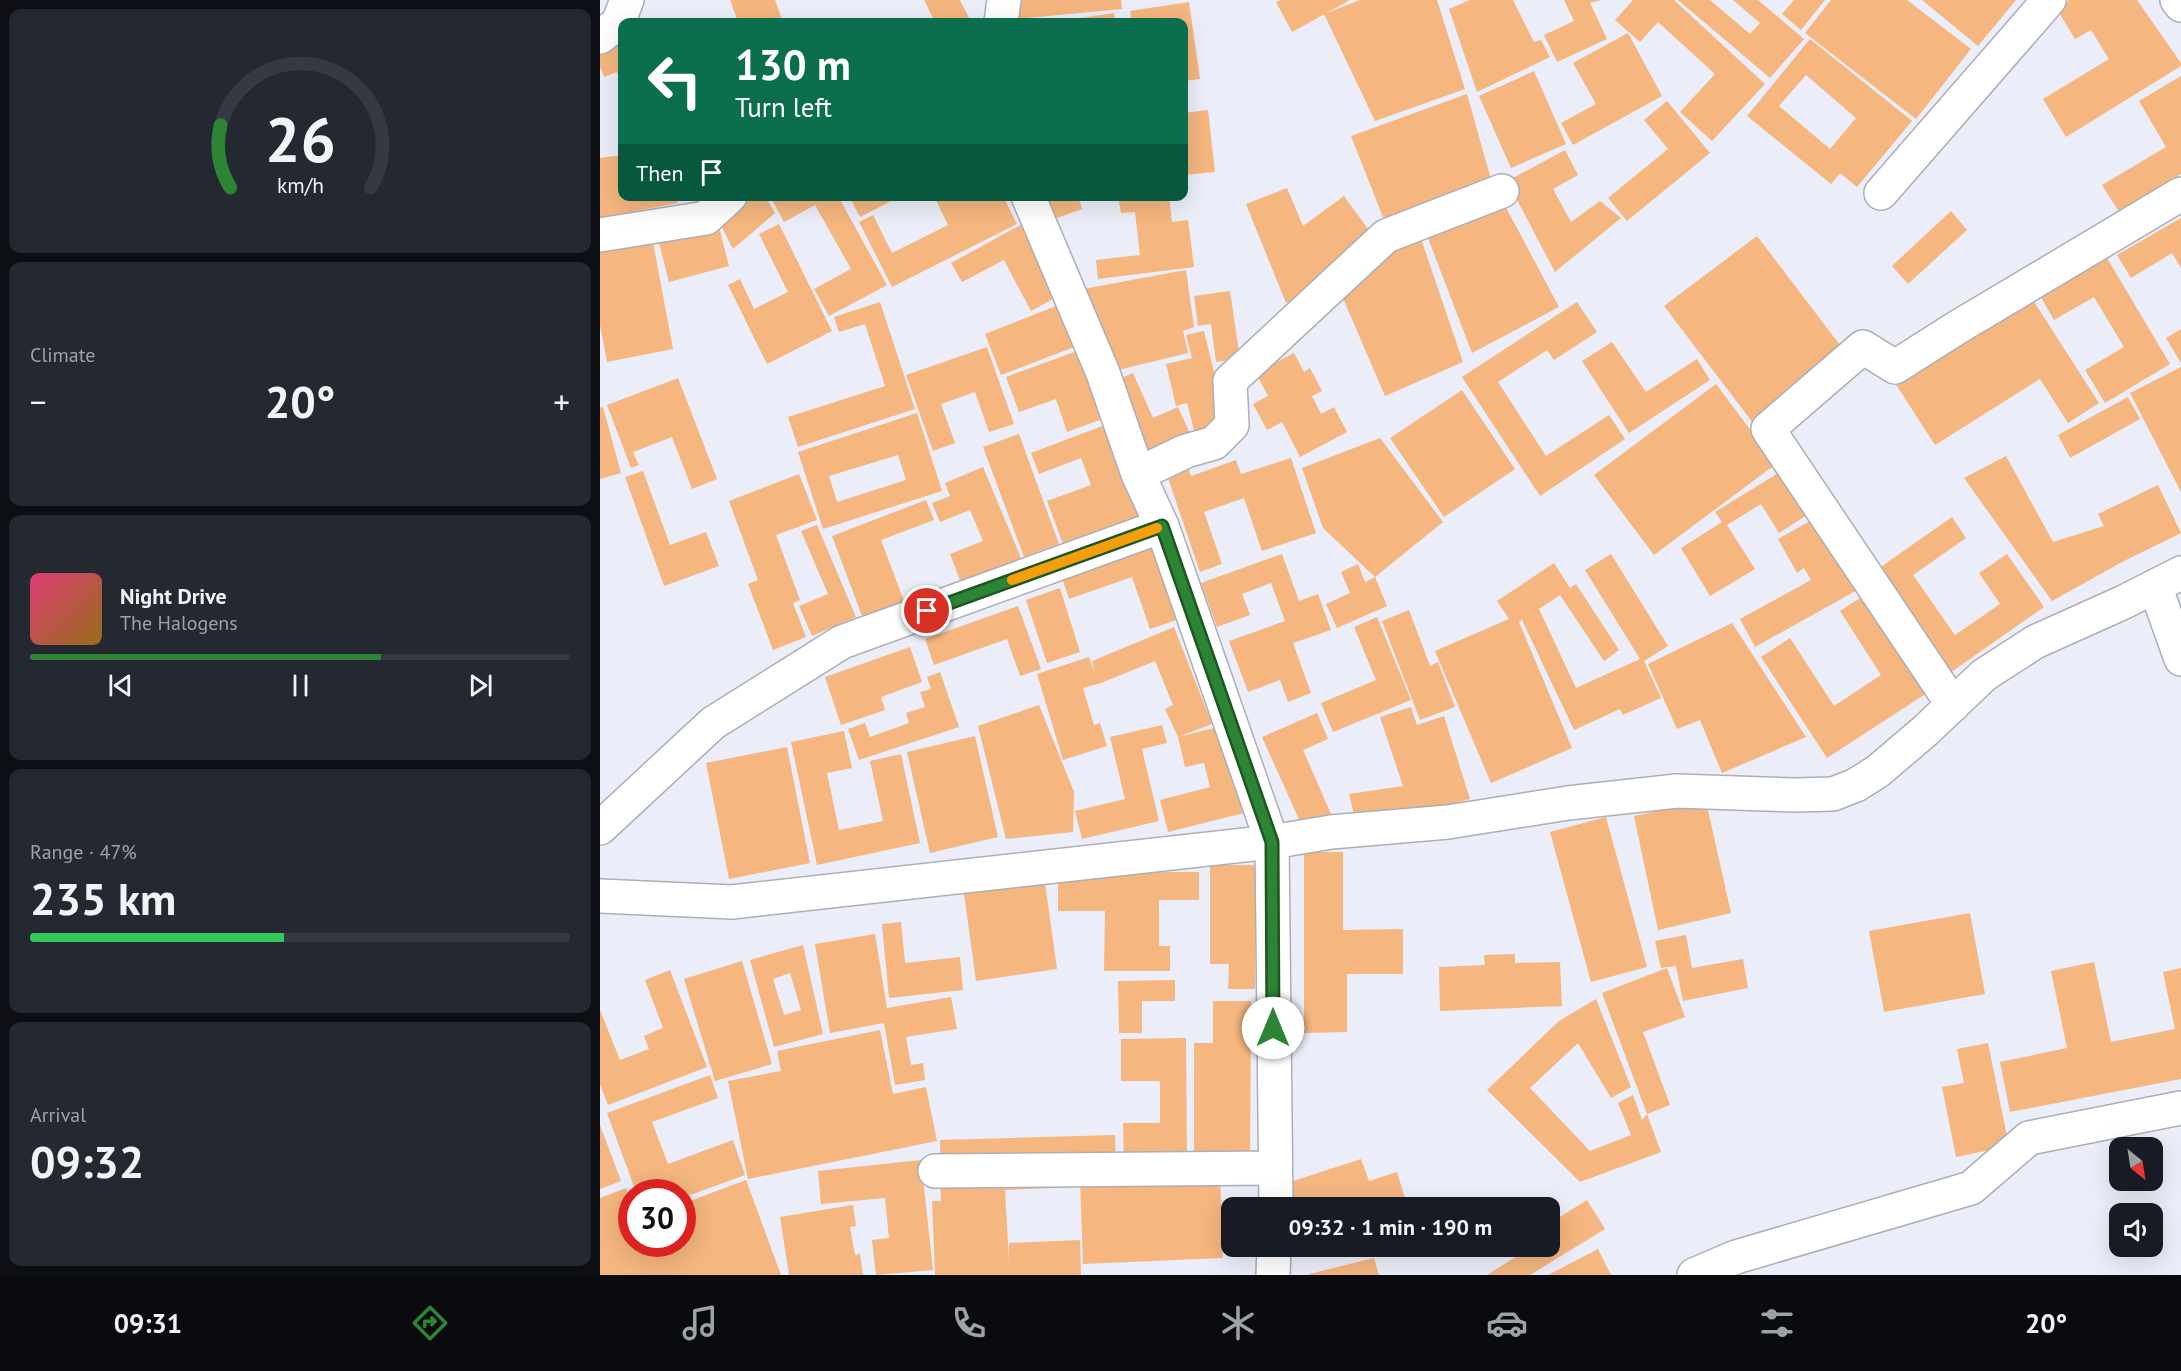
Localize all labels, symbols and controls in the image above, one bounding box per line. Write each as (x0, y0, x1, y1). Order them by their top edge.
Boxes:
text: 130 m (735, 37, 851, 92)
icon: left (636, 42, 714, 120)
text: Turn left (735, 90, 832, 124)
text: 26 (265, 98, 335, 179)
icon: arrive (695, 156, 728, 189)
text: Then (636, 159, 683, 187)
text: km/h (276, 171, 323, 199)
text: Climate (30, 342, 96, 368)
text: 20° (265, 372, 335, 430)
text: − (30, 380, 47, 423)
text: + (553, 380, 570, 423)
text: Night Drive (120, 582, 227, 610)
pin (901, 585, 952, 636)
icon: arrive (910, 594, 943, 627)
text: The Halogens (120, 610, 238, 636)
icon: previous (104, 669, 137, 702)
icon: pause (284, 669, 317, 702)
icon: next (464, 669, 497, 702)
text: Range · 47% (30, 839, 137, 865)
text: 235 km (30, 869, 176, 927)
position arrow (1241, 996, 1305, 1060)
text: Arrival (30, 1102, 86, 1128)
text: 09:32 (30, 1132, 144, 1190)
north arrow (2109, 1137, 2163, 1191)
map controls (2109, 1137, 2163, 1257)
speed limit sign: 30 (618, 1179, 696, 1257)
button: sound (2109, 1203, 2163, 1257)
text: 09:32 · 1 min · 190 m (1289, 1213, 1492, 1241)
icon: directions (409, 1302, 451, 1344)
icon: music (679, 1302, 721, 1344)
icon: phone (948, 1302, 990, 1344)
icon: climate (1217, 1302, 1259, 1344)
icon: car (1486, 1302, 1528, 1344)
icon: filters (1756, 1302, 1798, 1344)
text: 09:31 (114, 1306, 182, 1340)
text: 20° (2025, 1306, 2067, 1340)

